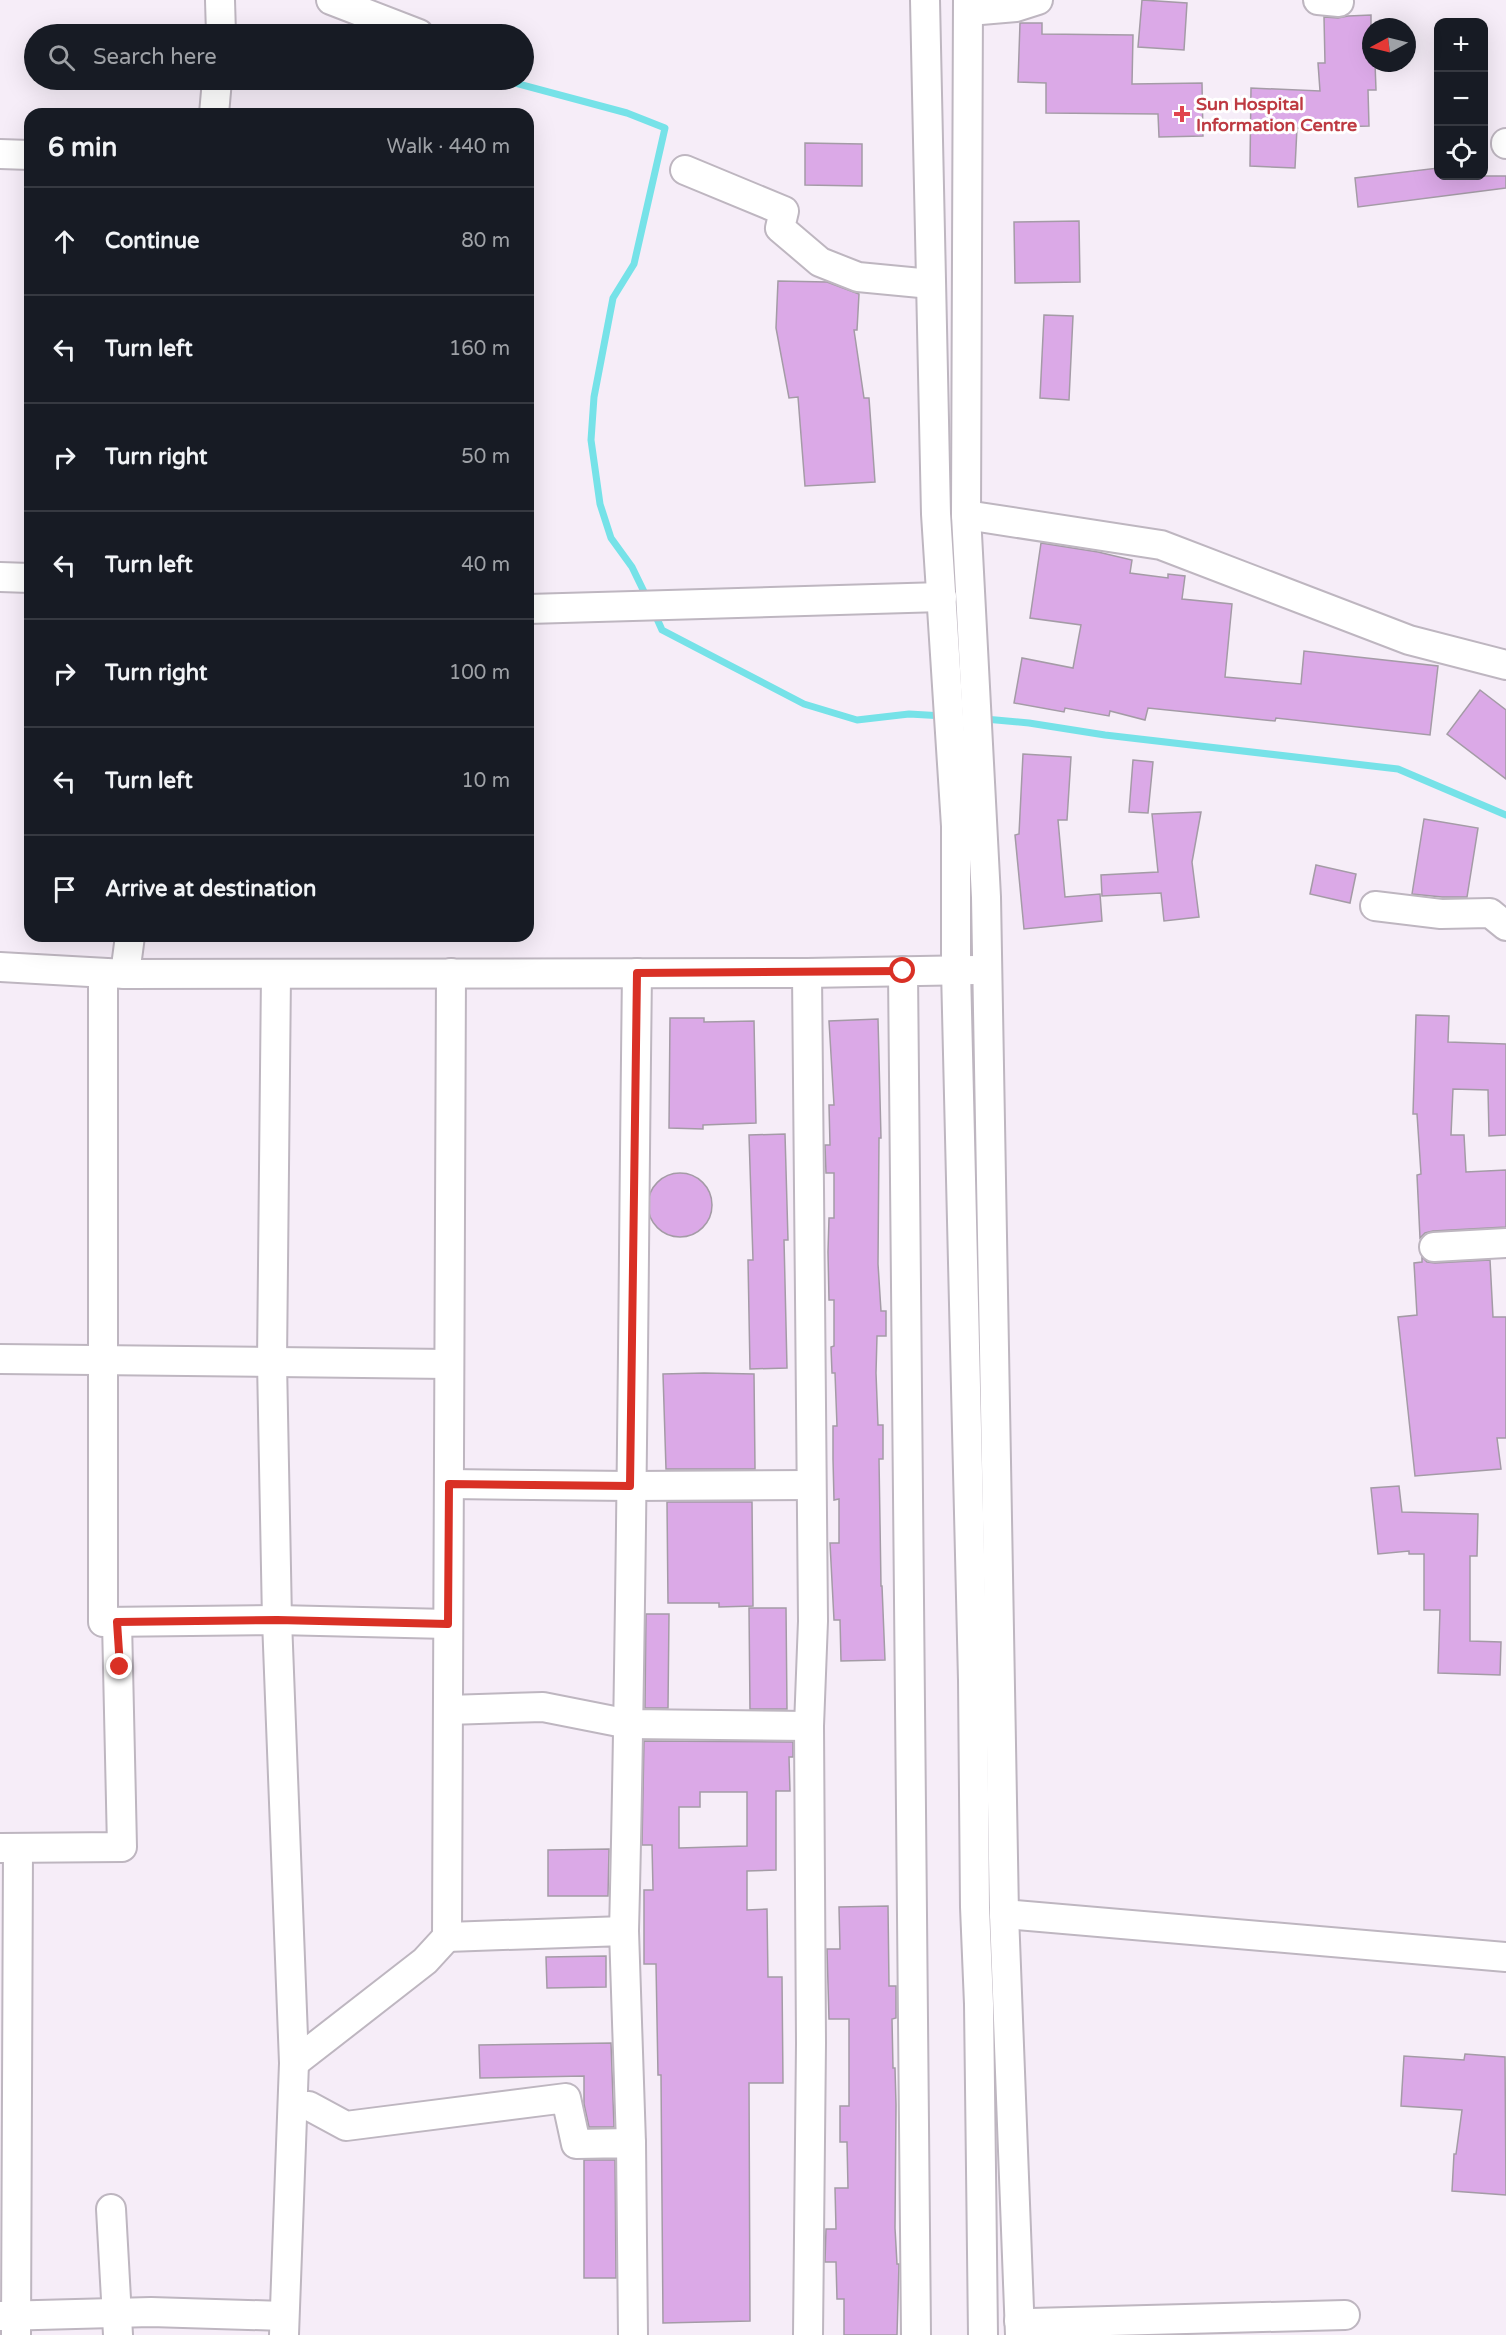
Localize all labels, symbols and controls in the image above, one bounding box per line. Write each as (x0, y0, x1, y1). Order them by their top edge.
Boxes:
north arrow (1362, 18, 1416, 72)
map controls (1434, 18, 1488, 180)
button: + (1434, 18, 1488, 72)
search box (24, 24, 534, 90)
icon: search (45, 41, 78, 74)
text: Search here (93, 44, 217, 70)
button: − (1434, 72, 1488, 126)
place label: Sun Hospital Information Centre (1196, 93, 1357, 136)
marker: Sun Hospital Information Centre (1173, 105, 1191, 123)
button: locate (1434, 126, 1488, 180)
text: 6 min (48, 132, 117, 163)
text: Walk · 440 m (387, 135, 510, 159)
icon: ahead (48, 225, 81, 258)
text: Continue (105, 228, 200, 254)
text: 80 m (461, 229, 510, 253)
icon: left (48, 333, 81, 366)
text: Turn left (105, 336, 193, 362)
text: 160 m (449, 337, 510, 361)
icon: right (48, 441, 81, 474)
text: Turn right (105, 444, 207, 470)
text: 50 m (461, 445, 510, 469)
icon: left (48, 549, 81, 582)
text: Turn left (105, 552, 193, 578)
text: 40 m (461, 553, 510, 577)
icon: right (48, 657, 81, 690)
text: Turn right (105, 660, 207, 686)
text: 100 m (449, 661, 510, 685)
icon: left (48, 765, 81, 798)
text: Turn left (105, 768, 193, 794)
text: 10 m (461, 769, 510, 793)
icon: arrive (48, 873, 81, 906)
text: Arrive at destination (105, 876, 316, 902)
route start (889, 957, 915, 983)
route end (106, 1653, 132, 1679)

